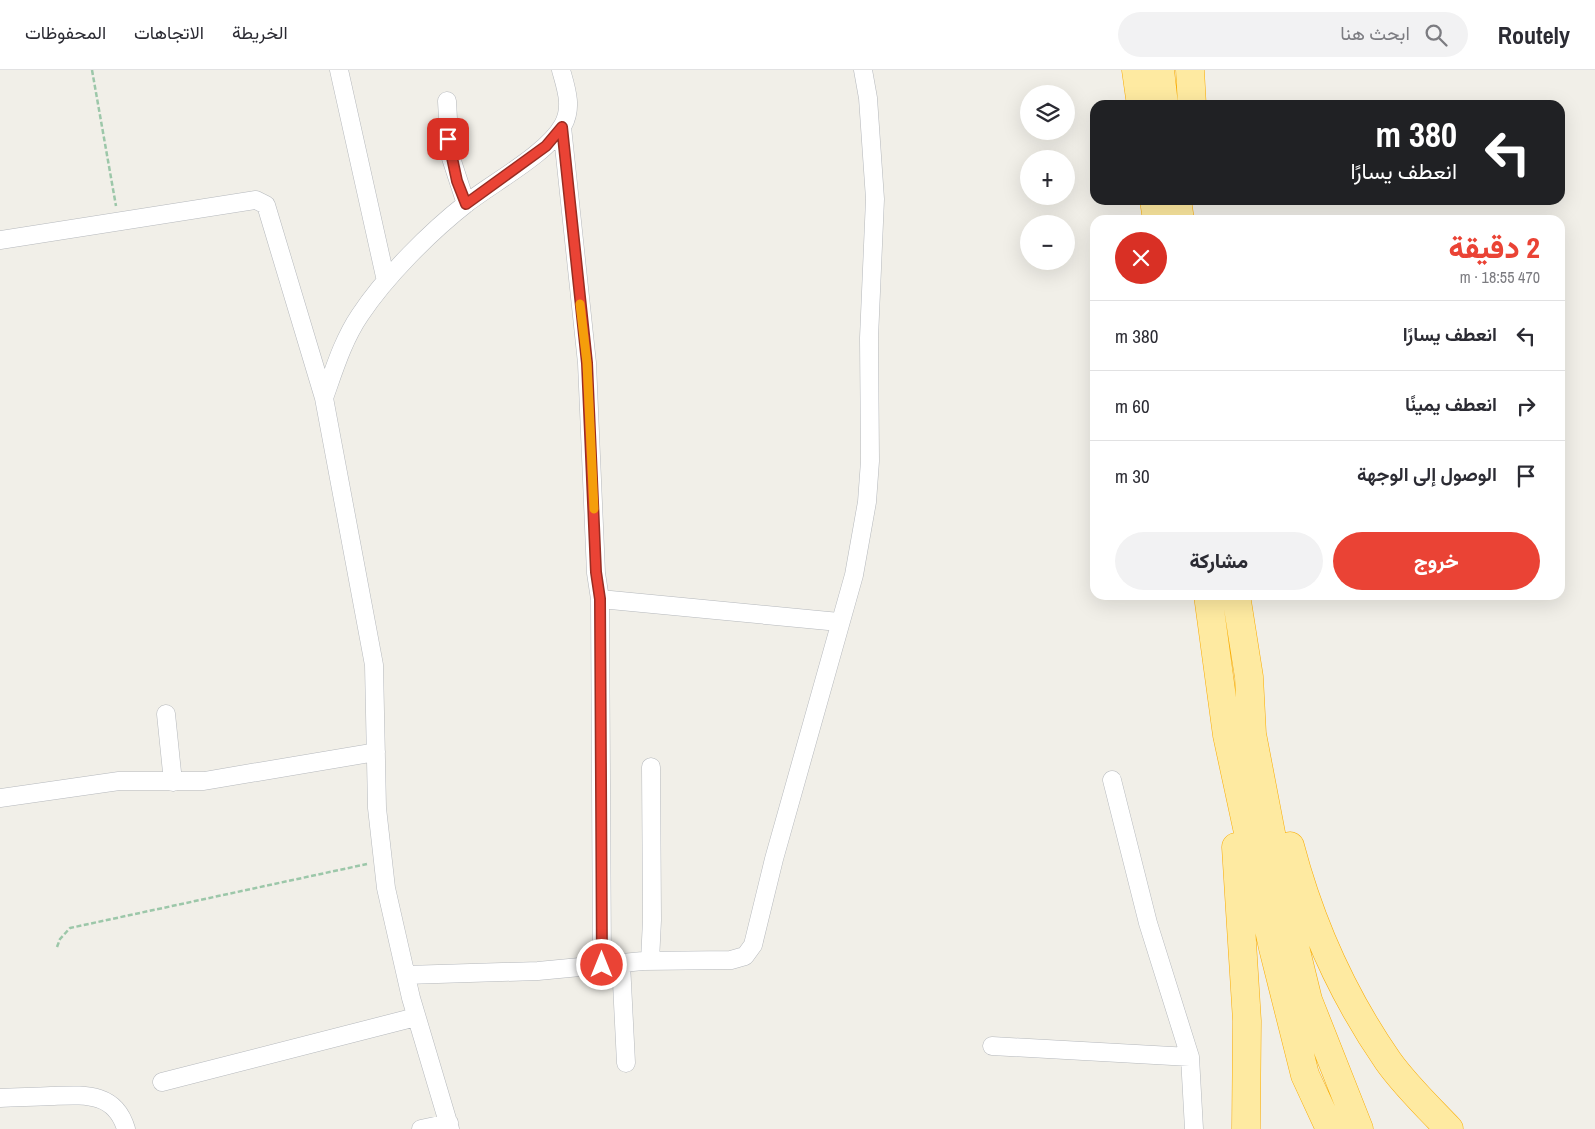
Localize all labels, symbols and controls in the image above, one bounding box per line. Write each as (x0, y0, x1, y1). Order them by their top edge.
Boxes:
search box (1118, 12, 1468, 57)
text: Routely (1498, 19, 1570, 51)
text: المحفوظات (25, 20, 106, 45)
text: الاتجاهات (134, 20, 204, 45)
text: الخريطة (232, 20, 288, 45)
text: ابحث هنا (1340, 20, 1410, 46)
icon: search (1422, 21, 1450, 49)
map controls (1020, 85, 1075, 270)
button: layers (1020, 85, 1075, 140)
text: 380 m (1376, 111, 1457, 158)
pin (427, 118, 469, 160)
icon: left (1475, 120, 1540, 185)
icon: arrive (434, 125, 462, 153)
button: + (1020, 150, 1075, 205)
text: انعطف يسارًا (1350, 156, 1457, 186)
button: − (1020, 215, 1075, 270)
text: 2 دقيقة (1448, 227, 1540, 267)
button: close (1115, 232, 1167, 284)
text: 470 m · 18:55 (1460, 266, 1540, 288)
text: انعطف يسارًا (1403, 321, 1497, 347)
icon: left (1512, 322, 1540, 350)
text: 380 m (1115, 323, 1158, 349)
text: انعطف يمينًا (1405, 391, 1497, 417)
icon: right (1512, 392, 1540, 420)
text: 60 m (1115, 393, 1150, 419)
text: الوصول إلى الوجهة (1357, 461, 1497, 487)
icon: arrive (1512, 462, 1540, 490)
text: 30 m (1115, 463, 1150, 489)
button: مشاركة (1115, 532, 1323, 590)
button: خروج (1333, 532, 1540, 590)
position arrow (575, 938, 627, 990)

